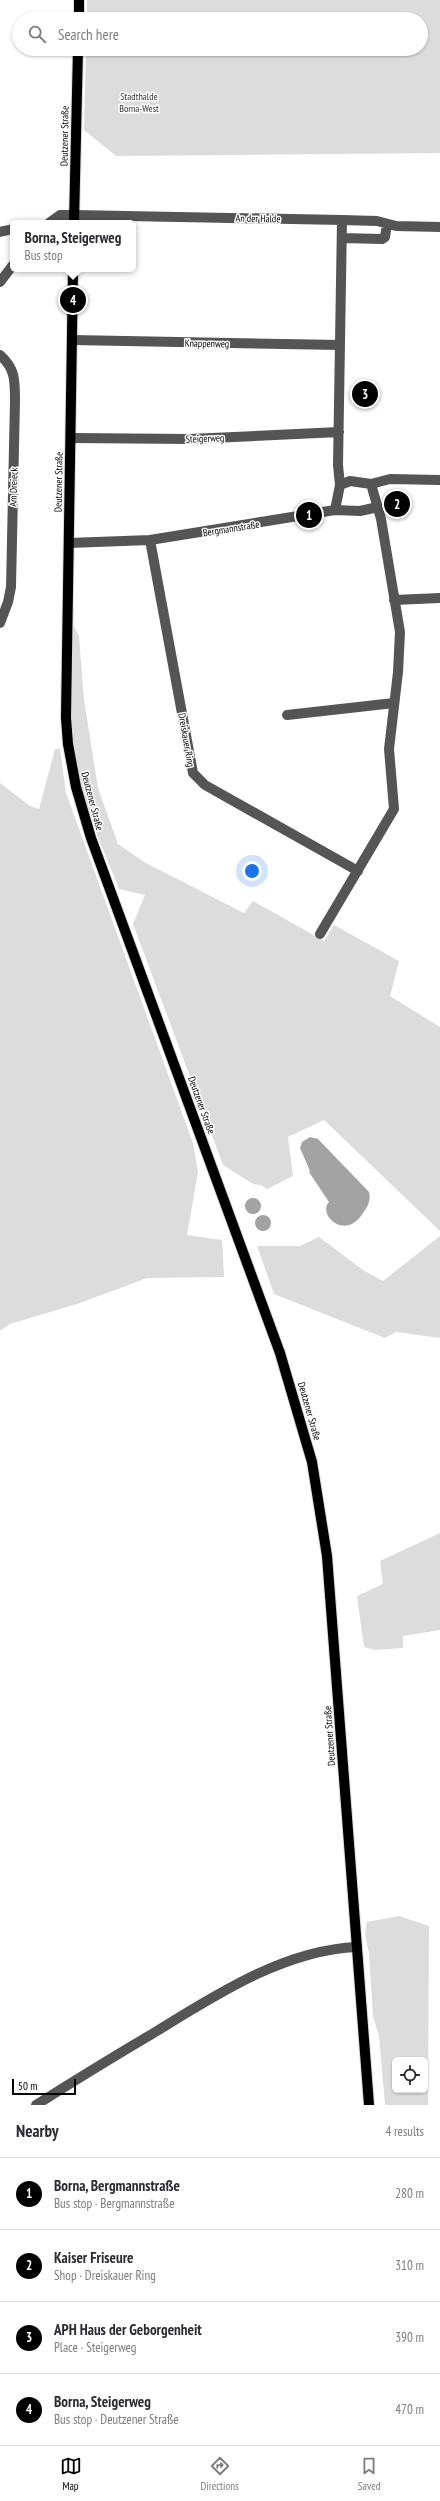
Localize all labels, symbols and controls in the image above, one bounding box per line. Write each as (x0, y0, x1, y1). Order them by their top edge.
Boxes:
search box (12, 12, 428, 56)
icon: search (26, 23, 48, 45)
text: Search here (58, 25, 119, 44)
park label: Stadthalde Borna-West (119, 90, 159, 115)
street label: Deutzener Straße (57, 106, 72, 166)
street label: An der Halde (236, 212, 280, 225)
popup (10, 220, 136, 272)
text: Borna, Steigerweg (25, 228, 121, 247)
text: Bus stop (25, 247, 63, 264)
pin: 4 (60, 285, 86, 315)
street label: Knappenweg (185, 337, 229, 350)
pin: 3 (352, 379, 378, 409)
street label: Steigerweg (185, 431, 225, 446)
street label: Deutzener Straße (51, 452, 66, 512)
street label: Am Dreieck (6, 467, 21, 507)
pin: 2 (384, 489, 410, 519)
pin: 1 (296, 500, 322, 530)
street label: Bergmannstraße (202, 518, 260, 539)
street label: Dreiskauer Ring (175, 712, 198, 768)
street label: Deutzener Straße (78, 770, 107, 832)
your location (242, 861, 262, 881)
street label: Deutzener Straße (185, 1075, 218, 1136)
street label: Deutzener Straße (295, 1380, 324, 1442)
street label: Deutzener Straße (321, 1705, 338, 1766)
map controls (392, 2057, 428, 2093)
button: locate (392, 2057, 428, 2093)
scale bar (12, 2077, 76, 2096)
text: 50 m (18, 2079, 37, 2093)
text: Nearby (16, 2120, 59, 2142)
text: 4 results (385, 2123, 424, 2140)
text: Borna, Bergmannstraße (54, 2176, 180, 2195)
text: 1 (26, 2185, 32, 2202)
text: 280 m (395, 2185, 424, 2202)
text: Bus stop · Bergmannstraße (54, 2195, 175, 2212)
text: Kaiser Friseure (54, 2248, 134, 2267)
text: 2 (26, 2257, 32, 2274)
text: 310 m (395, 2257, 424, 2274)
text: Shop · Dreiskauer Ring (54, 2267, 156, 2284)
text: APH Haus der Geborgenheit (54, 2320, 202, 2339)
text: 3 (26, 2329, 32, 2346)
text: 390 m (395, 2329, 424, 2346)
text: Place · Steigerweg (54, 2339, 136, 2356)
text: Borna, Steigerweg (54, 2392, 151, 2411)
text: 4 (26, 2401, 32, 2418)
text: 470 m (395, 2401, 424, 2418)
text: Bus stop · Deutzener Straße (54, 2411, 179, 2428)
tab: Map (60, 2455, 82, 2493)
tab: Directions (201, 2455, 239, 2493)
tab: Saved (358, 2455, 380, 2493)

